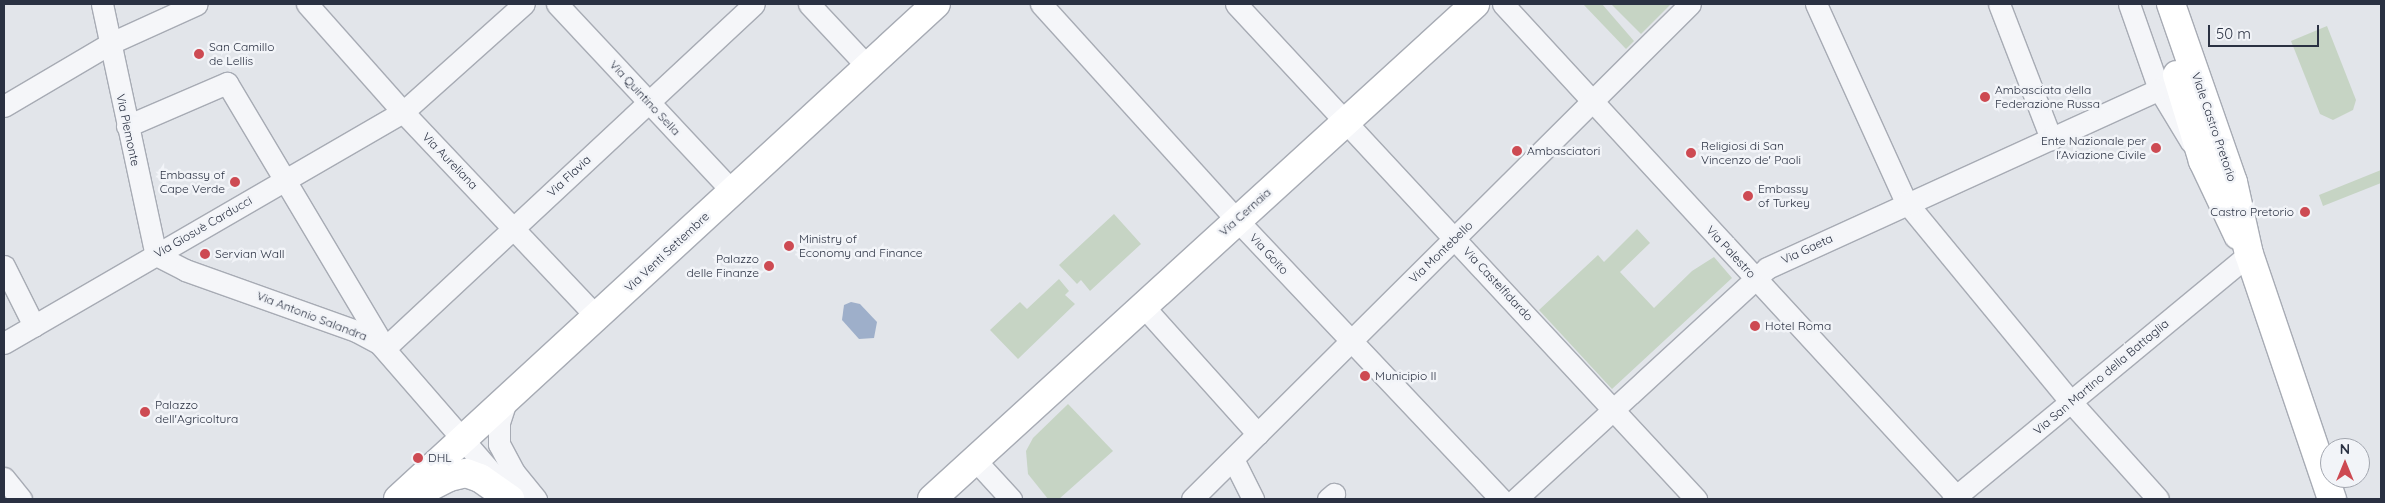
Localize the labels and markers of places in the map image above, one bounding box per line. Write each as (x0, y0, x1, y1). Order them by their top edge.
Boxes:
place label: San Camillo de Lellis (209, 40, 274, 68)
marker: San Camillo de Lellis (193, 48, 205, 60)
place label: Ambasciata della Federazione Russa (1995, 83, 2100, 111)
marker: Ambasciata della Federazione Russa (1979, 91, 1991, 103)
place label: Ente Nazionale per l'Aviazione Civile (2041, 134, 2146, 162)
place label: Religiosi di San Vincenzo de' Paoli (1701, 139, 1801, 167)
marker: Ente Nazionale per l'Aviazione Civile (2150, 142, 2162, 154)
place label: Ambasciatori (1527, 144, 1600, 158)
marker: Ambasciatori (1511, 145, 1523, 157)
marker: Religiosi di San Vincenzo de' Paoli (1685, 147, 1697, 159)
place label: Embassy of Cape Verde (160, 168, 225, 196)
marker: Embassy of Cape Verde (229, 176, 241, 188)
place label: Embassy of Turkey (1758, 182, 1810, 210)
marker: Embassy of Turkey (1742, 190, 1754, 202)
place label: Castro Pretorio (2210, 205, 2294, 219)
marker: Castro Pretorio (2298, 205, 2312, 219)
place label: Ministry of Economy and Finance (799, 232, 923, 260)
marker: Ministry of Economy and Finance (783, 240, 795, 252)
place label: Servian Wall (215, 247, 284, 261)
marker: Servian Wall (199, 248, 211, 260)
place label: Palazzo delle Finanze (687, 252, 759, 280)
marker: Palazzo delle Finanze (763, 260, 775, 272)
place label: Hotel Roma (1765, 319, 1831, 333)
marker: Hotel Roma (1749, 320, 1761, 332)
place label: Municipio II (1375, 369, 1436, 383)
marker: Municipio II (1359, 370, 1371, 382)
place label: Palazzo dell'Agricoltura (155, 398, 238, 426)
marker: Palazzo dell'Agricoltura (139, 406, 151, 418)
place label: DHL (428, 451, 452, 465)
marker: DHL (412, 452, 424, 464)

